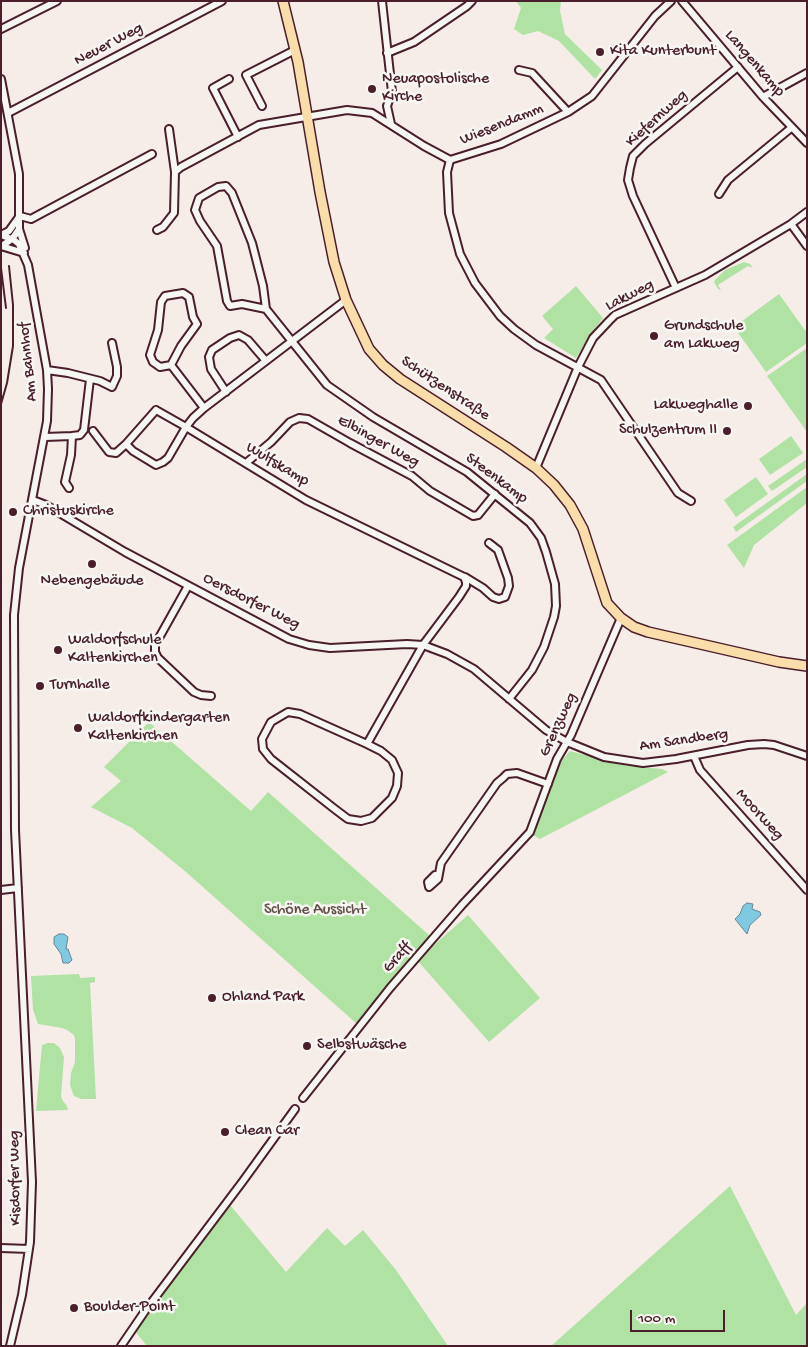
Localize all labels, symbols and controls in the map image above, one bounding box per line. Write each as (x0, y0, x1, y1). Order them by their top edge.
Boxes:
street label: Neuer Weg (71, 19, 147, 71)
street label: Langenkamp (720, 27, 788, 101)
place label: Kita Kunterbunt (610, 42, 716, 62)
marker: Kita Kunterbunt (594, 46, 606, 58)
place label: Neuapostolische Kirche (382, 70, 489, 108)
marker: Neuapostolische Kirche (366, 83, 378, 95)
street label: Kiefernweg (622, 86, 692, 152)
street label: Wiesendamm (458, 100, 546, 150)
street label: Lakweg (603, 276, 657, 316)
place label: Grundschule am Lakweg (664, 317, 743, 355)
street label: Am Bahnhof (15, 321, 43, 403)
marker: Grundschule am Lakweg (648, 330, 660, 342)
street label: Schützenstraße (397, 352, 493, 426)
place label: Lakweghalle (654, 396, 738, 416)
marker: Lakweghalle (742, 400, 754, 412)
street label: Elbinger Weg (334, 412, 422, 472)
place label: Schulzentrum II (619, 421, 717, 441)
marker: Schulzentrum II (721, 425, 733, 437)
street label: Wulfskamp (242, 439, 312, 491)
street label: Steenkamp (461, 449, 531, 509)
place label: Christuskirche (23, 502, 114, 522)
marker: Christuskirche (7, 506, 19, 518)
marker: Nebengebäude (86, 558, 98, 570)
street label: Oersdorfer Weg (199, 569, 303, 635)
place label: Nebengebäude (41, 572, 143, 592)
place label: Waldorfschule Kaltenkirchen (68, 631, 161, 669)
marker: Waldorfschule Kaltenkirchen (52, 644, 64, 656)
place label: Turnhalle (50, 676, 110, 696)
marker: Turnhalle (34, 680, 46, 692)
street label: Grenzweg (536, 690, 582, 760)
place label: Waldorfkindergarten Kaltenkirchen (88, 709, 230, 747)
marker: Waldorfkindergarten Kaltenkirchen (72, 722, 84, 734)
street label: Am Sandberg (638, 725, 730, 757)
street label: Moorweg (731, 785, 787, 845)
park label: Schöne Aussicht (264, 901, 366, 921)
street label: Graff (379, 939, 417, 977)
place label: Ohland Park (222, 988, 304, 1008)
marker: Ohland Park (206, 992, 218, 1004)
place label: Selbstwäsche (317, 1036, 407, 1056)
marker: Selbstwäsche (301, 1040, 313, 1052)
place label: Clean Car (235, 1122, 299, 1142)
marker: Clean Car (219, 1126, 231, 1138)
street label: Kisdorfer Weg (6, 1130, 26, 1226)
place label: Boulder-Point (84, 1298, 175, 1318)
scale bar (633, 1300, 728, 1332)
marker: Boulder-Point (68, 1302, 80, 1314)
text: 100 m (638, 1310, 675, 1328)

